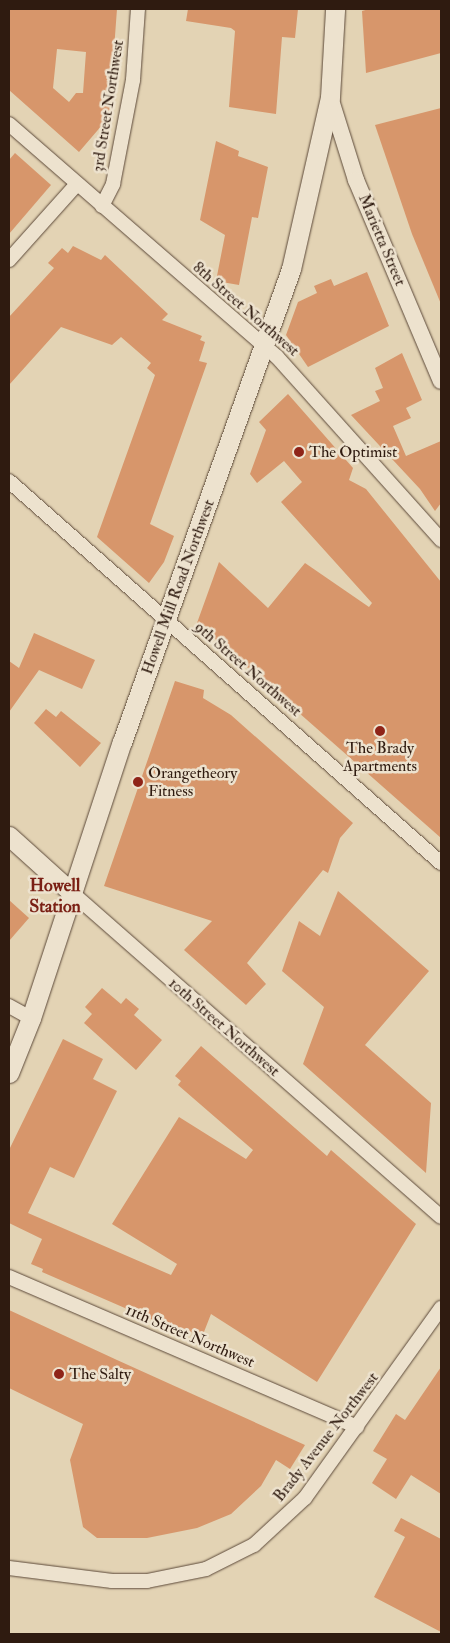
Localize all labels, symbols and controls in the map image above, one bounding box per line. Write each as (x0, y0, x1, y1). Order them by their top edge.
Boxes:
street label: 3rd Street Northwest (88, 39, 128, 173)
street label: Marietta Street (354, 191, 410, 289)
street label: 8th Street Northwest (189, 258, 303, 360)
place label: The Optimist (309, 442, 397, 462)
marker: The Optimist (293, 446, 305, 458)
street label: Howell Mill Road Northwest (137, 497, 219, 677)
street label: 9th Street Northwest (191, 617, 305, 721)
marker: The Brady Apartments (374, 725, 386, 737)
place label: The Brady Apartments (343, 738, 417, 776)
place label: Orangetheory Fitness (148, 763, 237, 801)
marker: Orangetheory Fitness (132, 776, 144, 788)
district label: Howell Station (29, 876, 81, 919)
street label: 10th Street Northwest (165, 974, 283, 1080)
street label: 11th Street Northwest (123, 1300, 257, 1372)
place label: The Salty (69, 1364, 131, 1384)
marker: The Salty (53, 1368, 65, 1380)
street label: Brady Avenue Northwest (269, 1368, 383, 1506)

